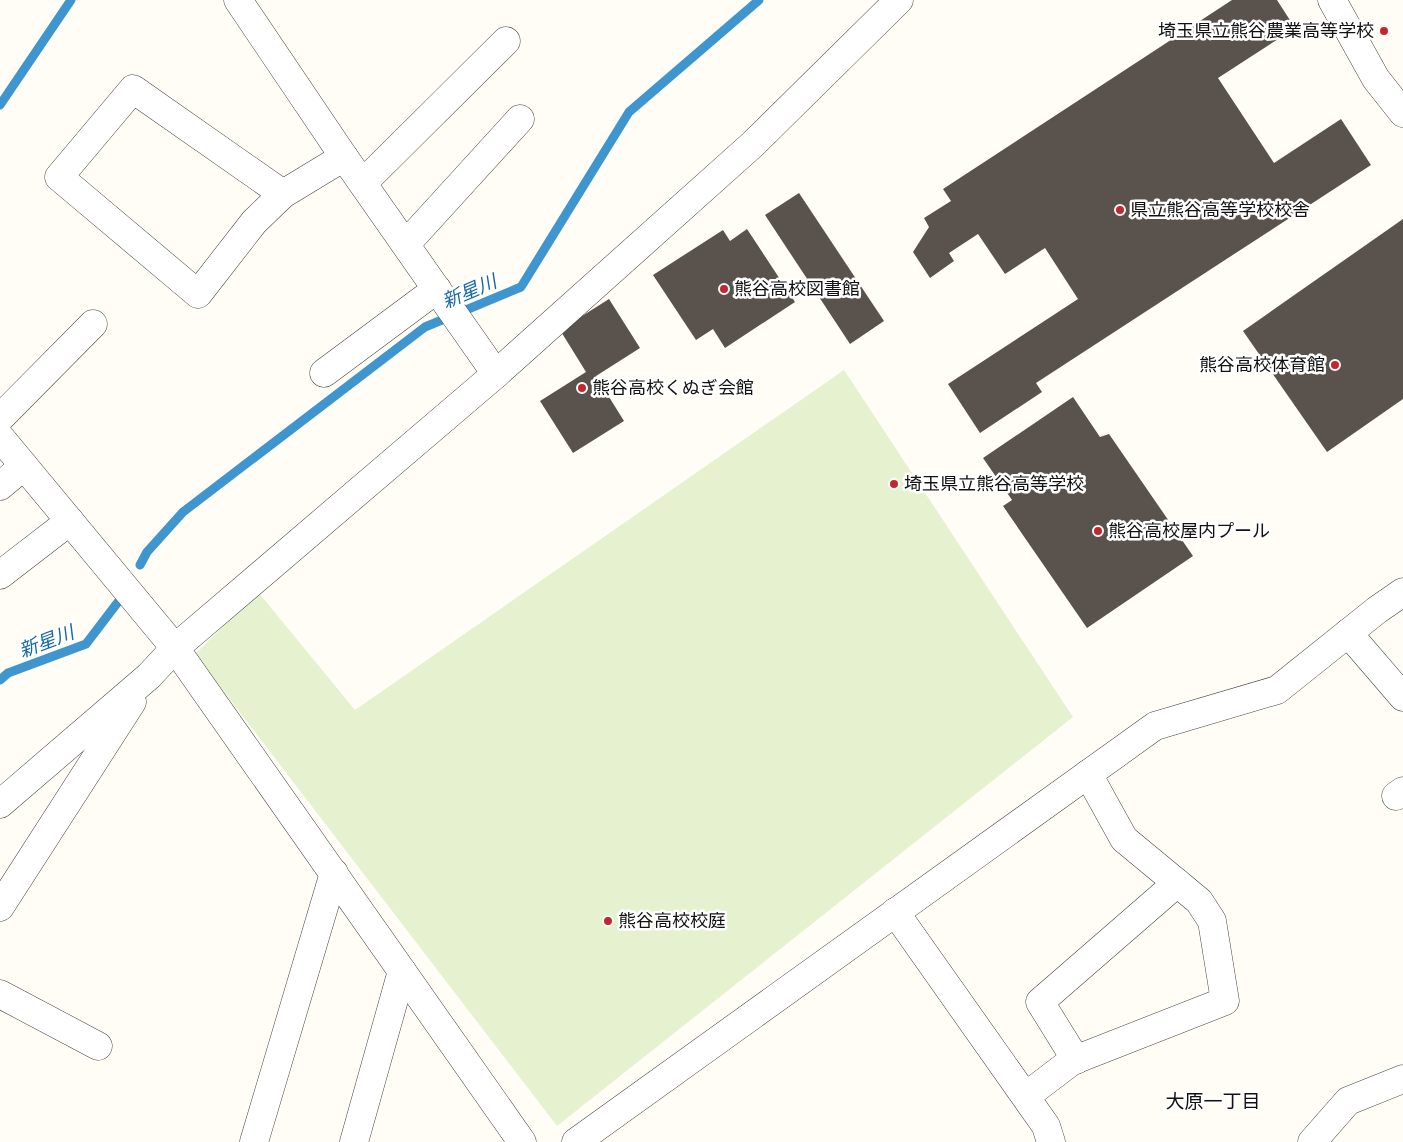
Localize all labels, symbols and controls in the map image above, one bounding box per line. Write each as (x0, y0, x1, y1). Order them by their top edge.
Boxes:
place label: 埼玉県立熊谷農業高等学校 (1158, 20, 1374, 42)
marker: 埼玉県立熊谷農業高等学校 (1378, 25, 1390, 37)
place label: 県立熊谷高等学校校舎 (1130, 199, 1310, 221)
marker: 県立熊谷高等学校校舎 (1114, 204, 1126, 216)
water label: 新星川 (438, 269, 502, 313)
place label: 熊谷高校図書館 (734, 278, 860, 300)
marker: 熊谷高校図書館 (718, 283, 730, 295)
place label: 熊谷高校体育館 (1199, 354, 1325, 376)
marker: 熊谷高校体育館 (1329, 359, 1341, 371)
place label: 熊谷高校くぬぎ会館 (592, 377, 754, 399)
marker: 熊谷高校くぬぎ会館 (576, 382, 588, 394)
place label: 埼玉県立熊谷高等学校 (904, 473, 1084, 495)
marker: 埼玉県立熊谷高等学校 (888, 478, 900, 490)
place label: 熊谷高校屋内プール (1108, 520, 1270, 542)
marker: 熊谷高校屋内プール (1092, 525, 1104, 537)
water label: 新星川 (15, 620, 79, 662)
place label: 熊谷高校校庭 (618, 910, 726, 932)
marker: 熊谷高校校庭 (602, 915, 614, 927)
district label: 大原一丁目 (1165, 1090, 1261, 1113)

